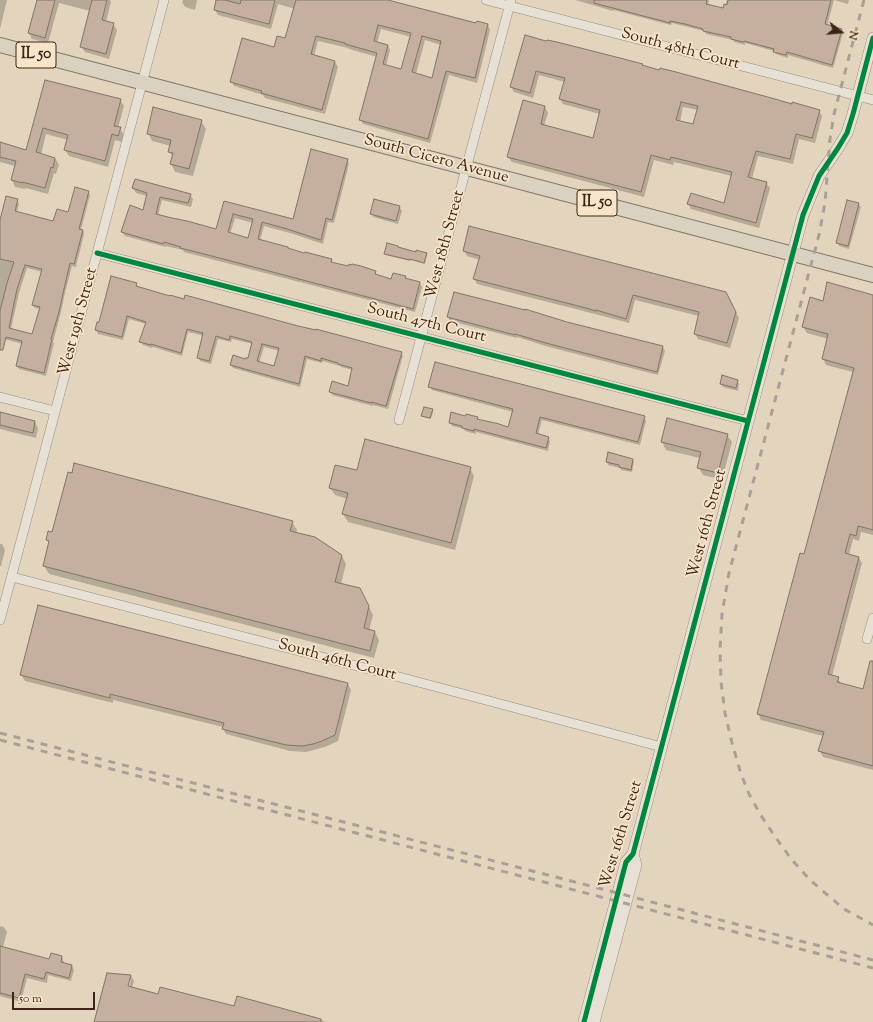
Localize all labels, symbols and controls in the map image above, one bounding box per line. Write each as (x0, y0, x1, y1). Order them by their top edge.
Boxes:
north arrow (821, 12, 861, 52)
street label: South 48th Court (619, 25, 741, 75)
text: N (844, 29, 861, 42)
road number: IL 50 (16, 42, 56, 68)
street label: South Cicero Avenue (361, 131, 511, 189)
street label: West 18th Street (422, 188, 470, 302)
road number: IL 50 (577, 190, 617, 216)
street label: West 19th Street (55, 266, 103, 378)
street label: South 47th Court (364, 300, 488, 348)
street label: West 16th Street (684, 468, 732, 580)
street label: South 46th Court (276, 636, 398, 686)
street label: West 16th Street (596, 779, 648, 891)
scale bar (14, 984, 97, 1010)
text: 50 m (19, 990, 42, 1008)

